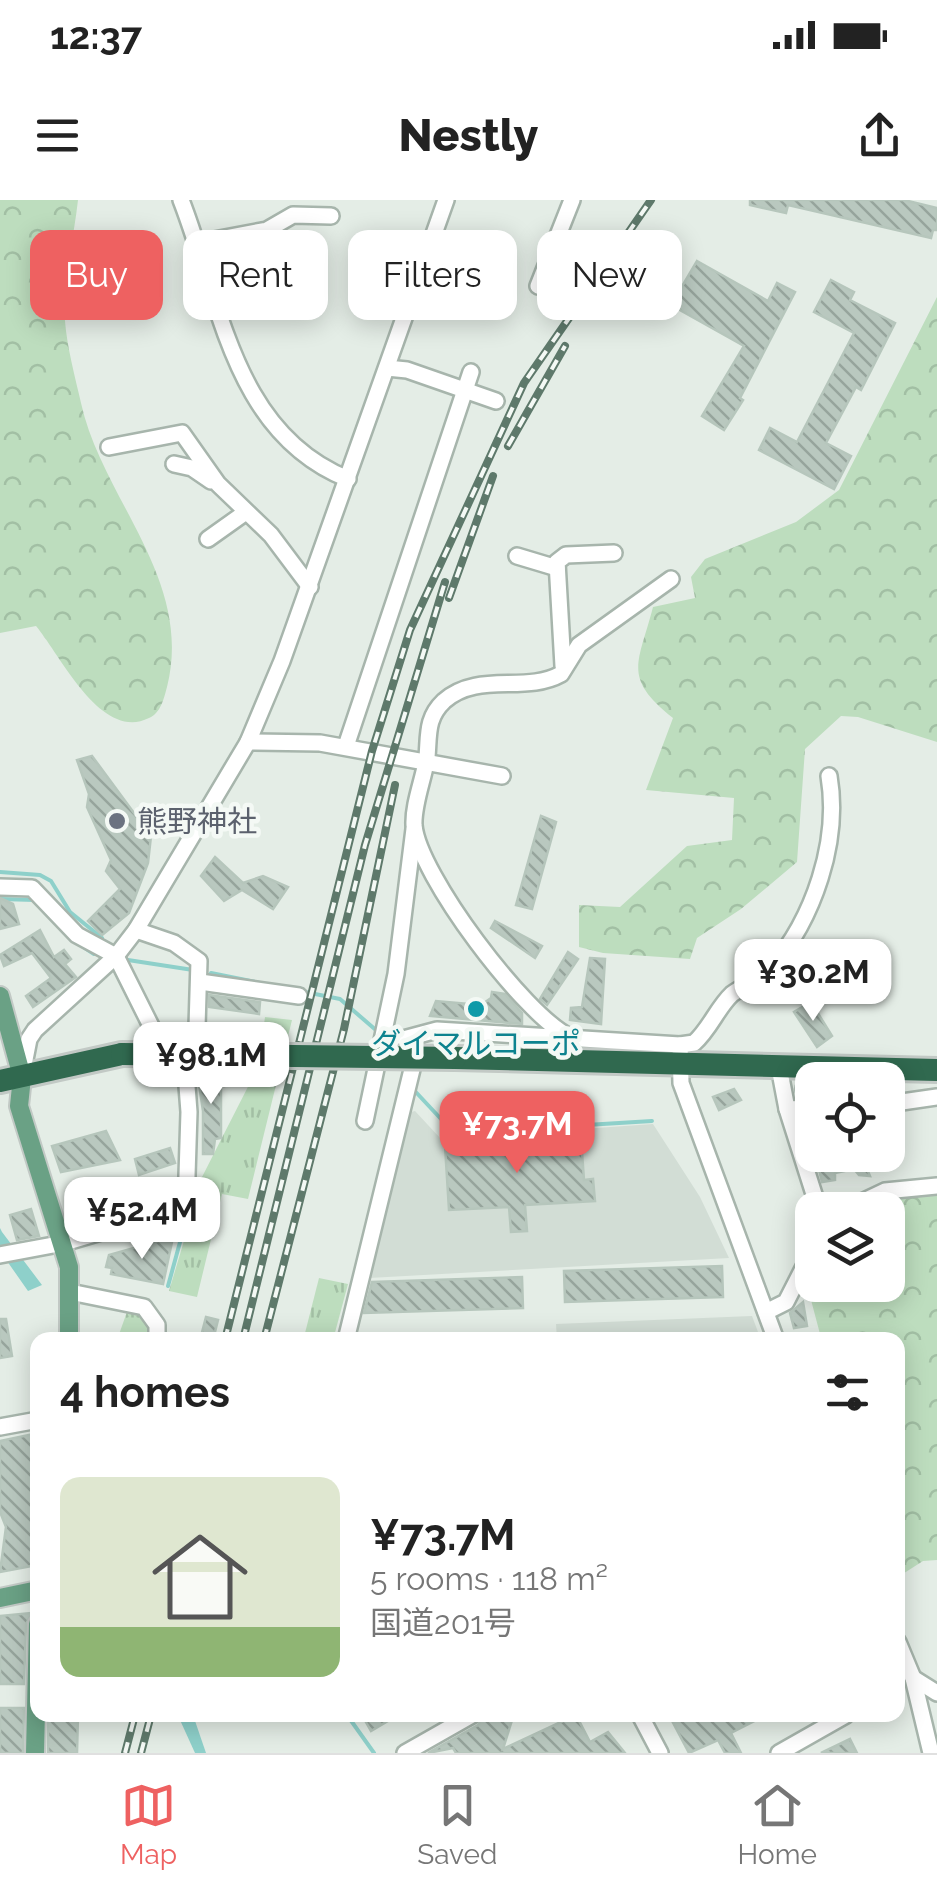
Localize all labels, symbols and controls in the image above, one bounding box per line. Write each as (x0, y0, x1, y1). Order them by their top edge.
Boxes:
text: 12:37 (50, 13, 142, 58)
icon: menu (30, 108, 85, 163)
icon: share (852, 108, 907, 163)
text: Nestly (399, 109, 538, 162)
chip: Buy (30, 230, 163, 320)
chip: Rent (183, 230, 328, 320)
chip: Filters (348, 230, 517, 320)
chip: New (537, 230, 682, 320)
place label: 熊野神社 (137, 804, 257, 839)
marker: 熊野神社 (106, 810, 128, 832)
pin: ¥30.2M (732, 939, 894, 1024)
text: ¥30.2M (756, 953, 870, 990)
marker: ダイマルコーポ (465, 998, 487, 1020)
pin: ¥98.1M (130, 1022, 292, 1107)
place label: ダイマルコーポ (371, 1026, 581, 1061)
text: ¥98.1M (155, 1036, 267, 1073)
map controls (795, 1062, 905, 1302)
button: locate (795, 1062, 905, 1172)
pin: ¥73.7M (436, 1091, 598, 1176)
text: ¥73.7M (462, 1105, 572, 1142)
pin: ¥52.4M (61, 1177, 223, 1262)
text: ¥52.4M (86, 1191, 198, 1228)
button: layers (795, 1192, 905, 1302)
icon: filters (820, 1365, 875, 1420)
text: 4 homes (60, 1368, 230, 1417)
text: ¥73.7M (370, 1511, 515, 1560)
icon: home (140, 1517, 260, 1637)
text: 5 rooms · 118 m² (370, 1560, 608, 1597)
text: 国道201号 (370, 1604, 516, 1641)
tab: Map (120, 1778, 177, 1871)
tab: Saved (417, 1778, 497, 1871)
tab: Home (738, 1778, 817, 1871)

